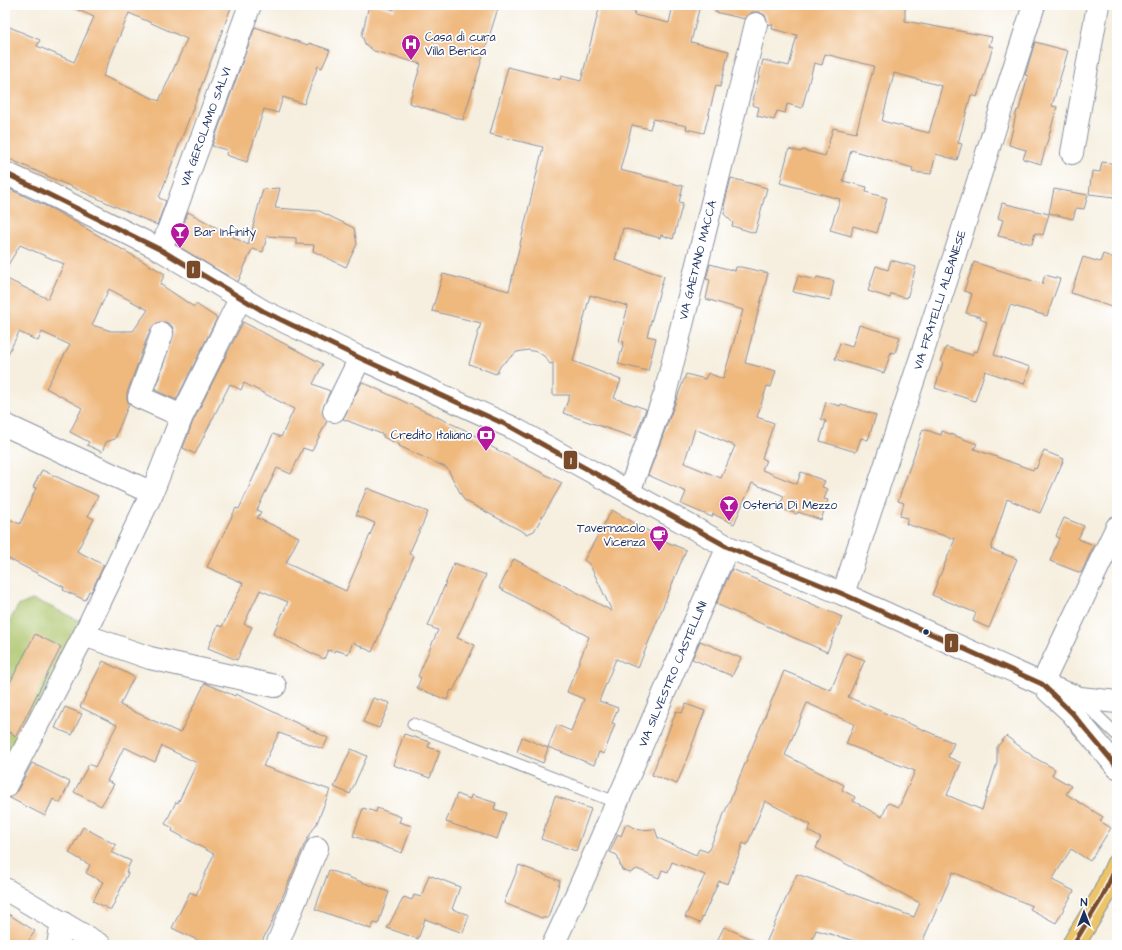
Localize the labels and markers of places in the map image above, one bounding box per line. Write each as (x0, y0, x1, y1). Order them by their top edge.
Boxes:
place label: Casa di cura Villa Berica (425, 29, 496, 60)
hospital icon: Casa di cura Villa Berica (400, 33, 422, 61)
bar icon: Bar Infinity (169, 221, 191, 249)
place label: Bar Infinity (194, 224, 256, 242)
bank icon: Credito Italiano (475, 424, 497, 452)
place label: Credito Italiano (391, 427, 472, 444)
bar icon: Osteria Di Mezzo (718, 494, 740, 522)
place label: Osteria Di Mezzo (743, 497, 837, 514)
place label: Tavernacolo Vicenza (577, 520, 645, 551)
cafe icon: Tavernacolo Vicenza (648, 524, 670, 552)
unlabelled marker (921, 627, 931, 637)

